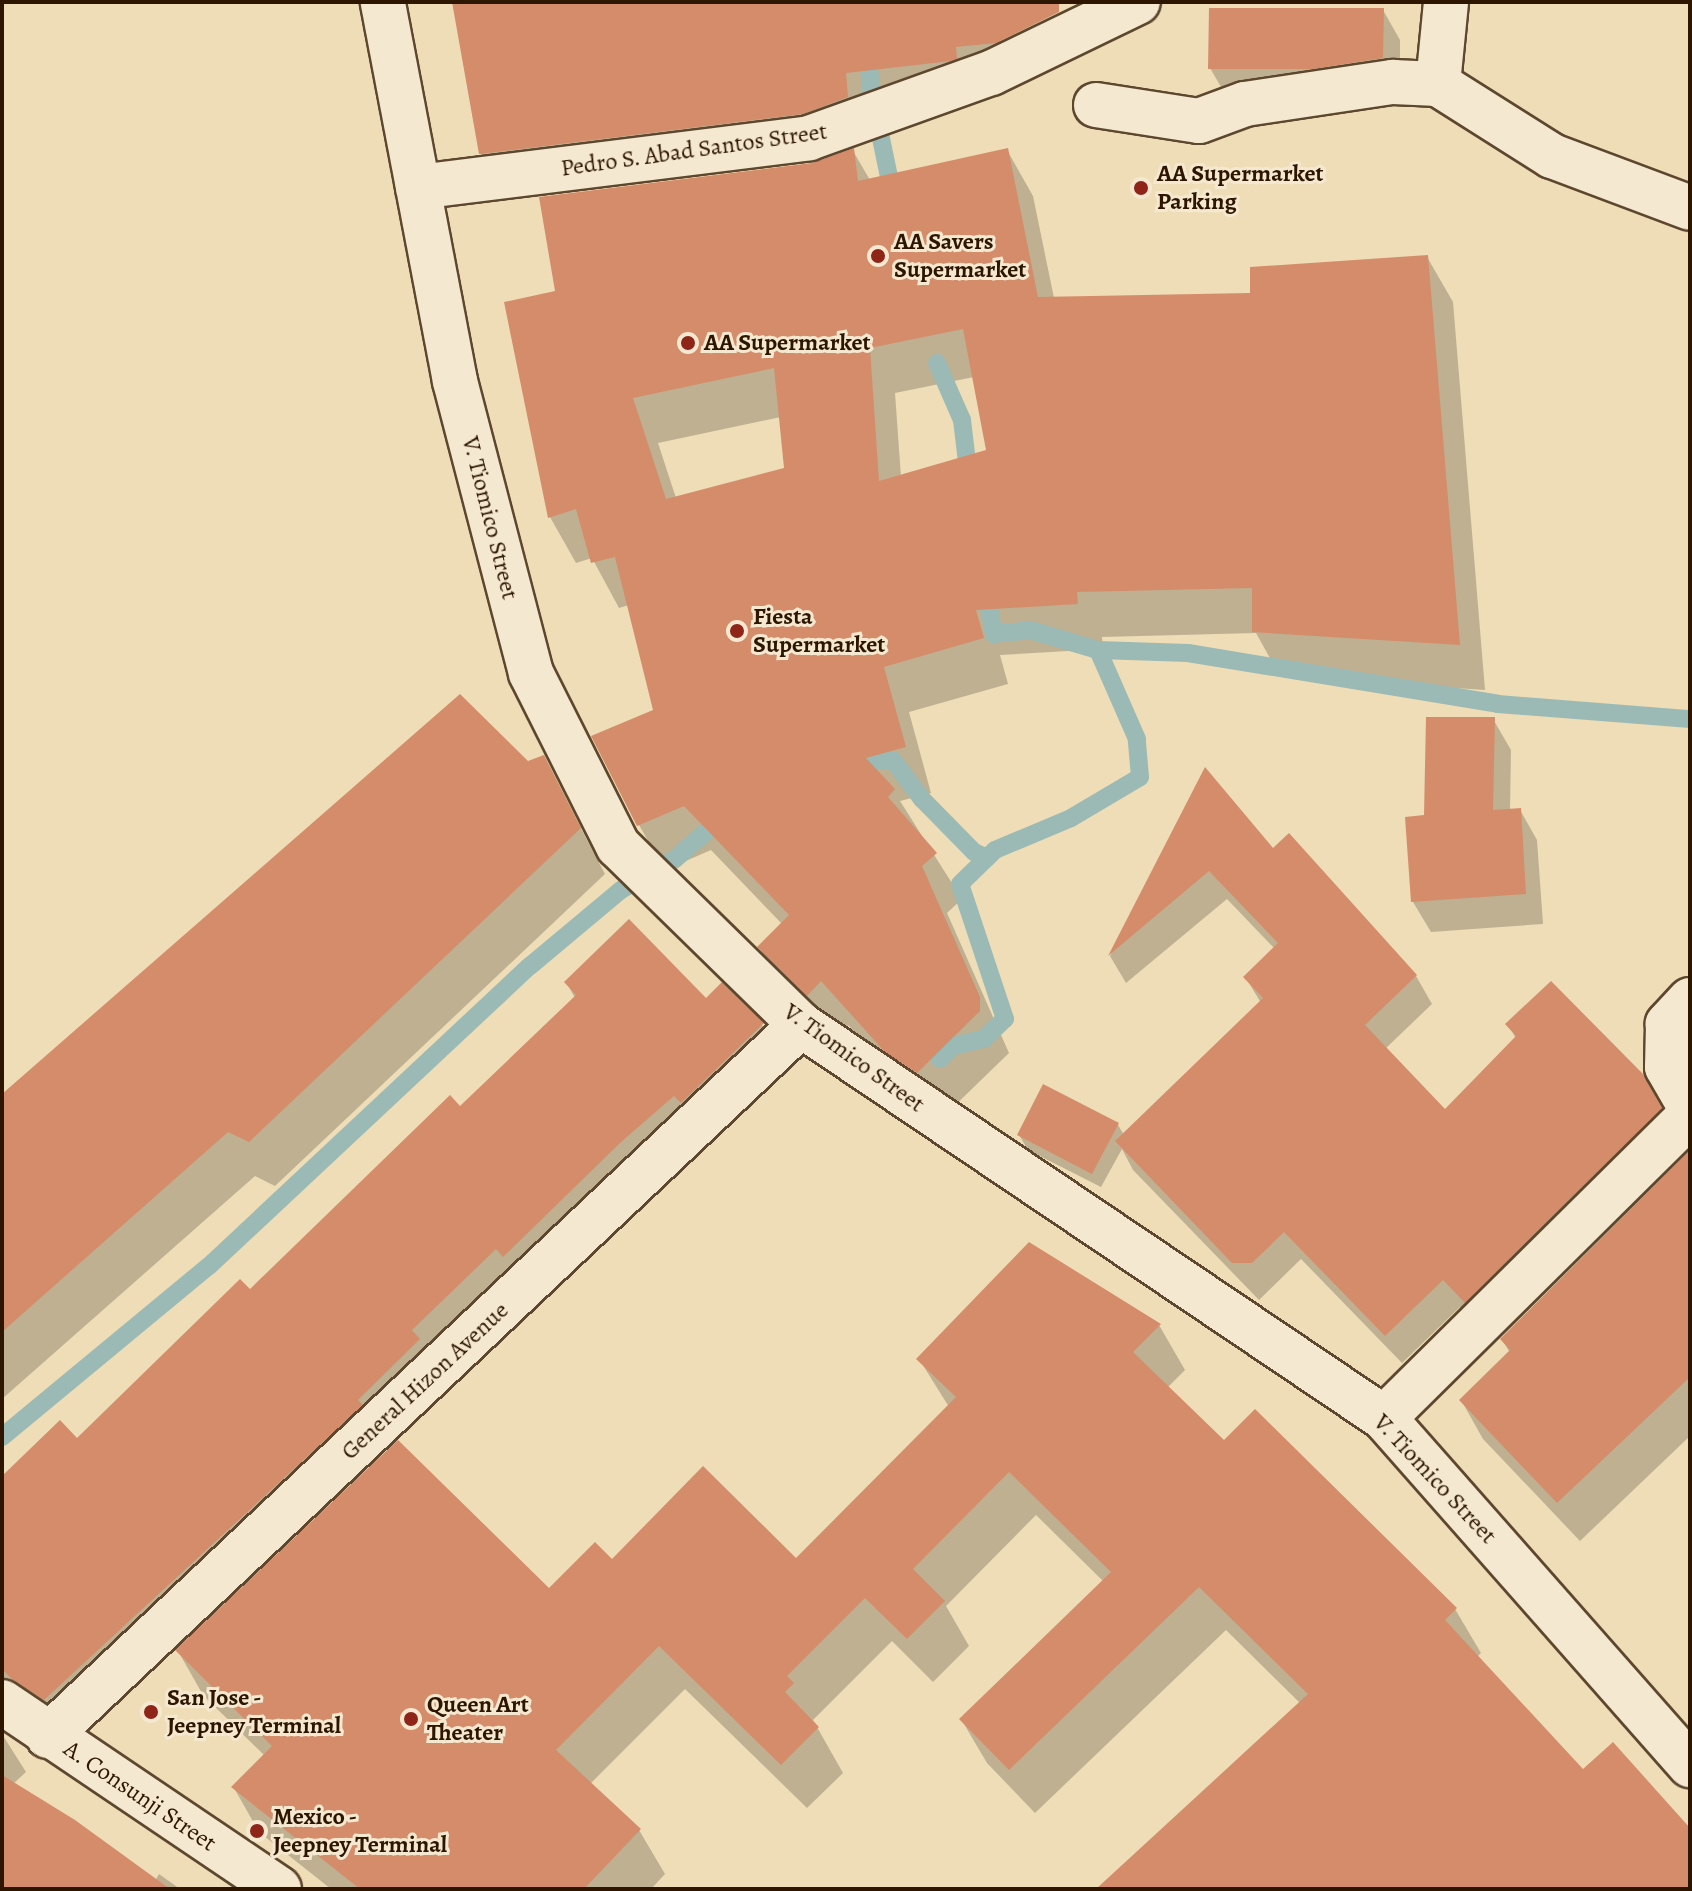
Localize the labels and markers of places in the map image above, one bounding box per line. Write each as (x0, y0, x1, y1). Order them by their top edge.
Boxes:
place label: AA Supermarket Parking (1157, 160, 1323, 216)
marker: AA Supermarket Parking (1132, 179, 1150, 197)
place label: AA Savers Supermarket (894, 228, 1026, 284)
marker: AA Savers Supermarket (869, 247, 887, 265)
place label: AA Supermarket (704, 329, 870, 357)
marker: AA Supermarket (679, 334, 697, 352)
place label: Fiesta Supermarket (753, 603, 885, 659)
marker: Fiesta Supermarket (728, 622, 746, 640)
place label: San Jose - Jeepney Terminal (167, 1684, 341, 1740)
place label: Queen Art Theater (427, 1691, 529, 1747)
marker: San Jose - Jeepney Terminal (142, 1703, 160, 1721)
marker: Queen Art Theater (402, 1710, 420, 1728)
place label: Mexico - Jeepney Terminal (273, 1803, 447, 1859)
marker: Mexico - Jeepney Terminal (248, 1822, 266, 1840)

